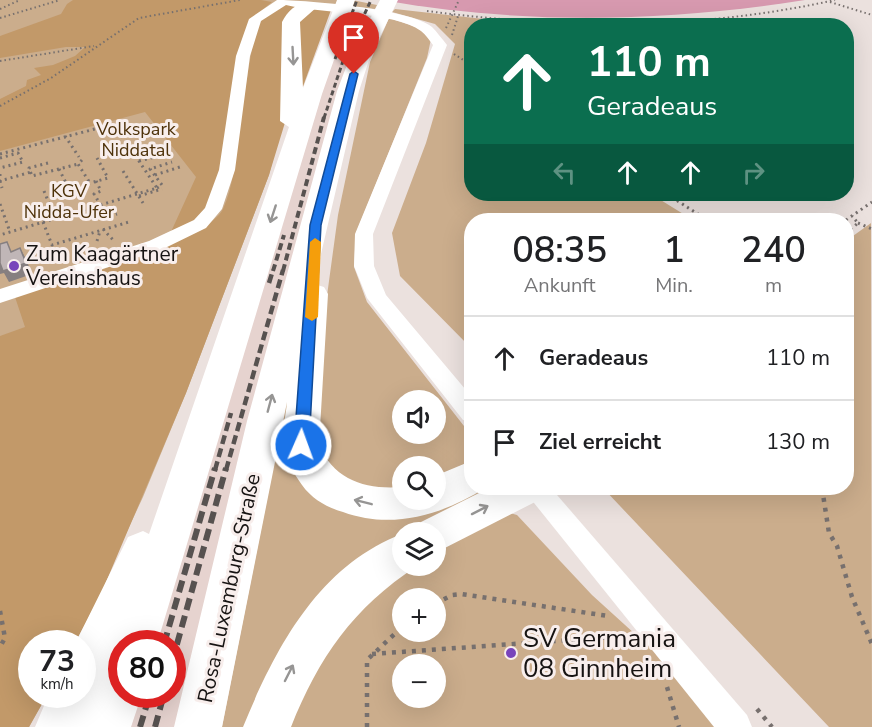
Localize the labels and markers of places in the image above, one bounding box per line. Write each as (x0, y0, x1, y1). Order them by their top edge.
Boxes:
pin (328, 12, 379, 74)
place label: Zum Kaagärtner Vereinshaus (25, 240, 179, 292)
marker: Zum Kaagärtner Vereinshaus (7, 259, 21, 273)
place label: SV Germania 08 Ginnheim (523, 621, 676, 686)
marker: SV Germania 08 Ginnheim (504, 646, 518, 660)

